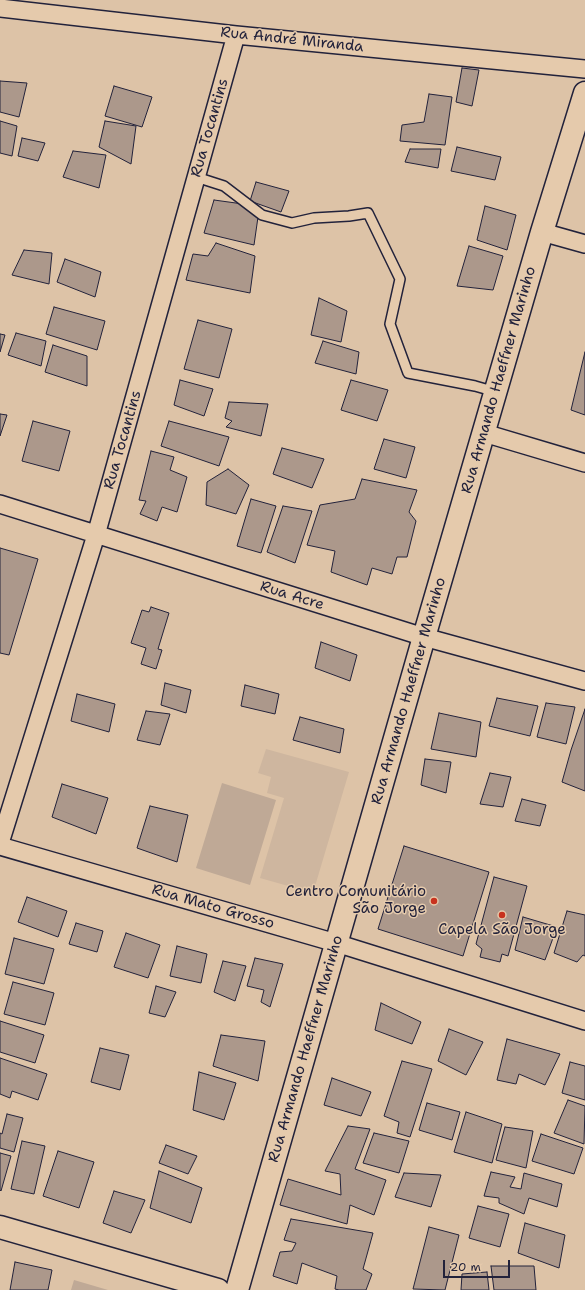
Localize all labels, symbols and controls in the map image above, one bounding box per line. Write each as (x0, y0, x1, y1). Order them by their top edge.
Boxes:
street label: Rua André Miranda (220, 24, 364, 56)
street label: Rua Tocantins (187, 77, 233, 179)
street label: Rua Armando Haeffner Marinho (458, 264, 540, 496)
street label: Rua Tocantins (100, 389, 146, 491)
street label: Rua Armando Haeffner Marinho (368, 575, 450, 807)
street label: Rua Acre (258, 578, 326, 614)
street label: Rua Mato Grosso (150, 881, 276, 933)
place label: Centro Comunitário São Jorge (285, 883, 426, 918)
marker: Centro Comunitário São Jorge (429, 896, 439, 906)
marker: Capela São Jorge (497, 910, 507, 920)
place label: Capela São Jorge (438, 921, 566, 939)
street label: Rua Armando Haeffner Marinho (265, 933, 347, 1165)
scale bar (445, 1252, 512, 1278)
text: 20 m (450, 1259, 481, 1275)

